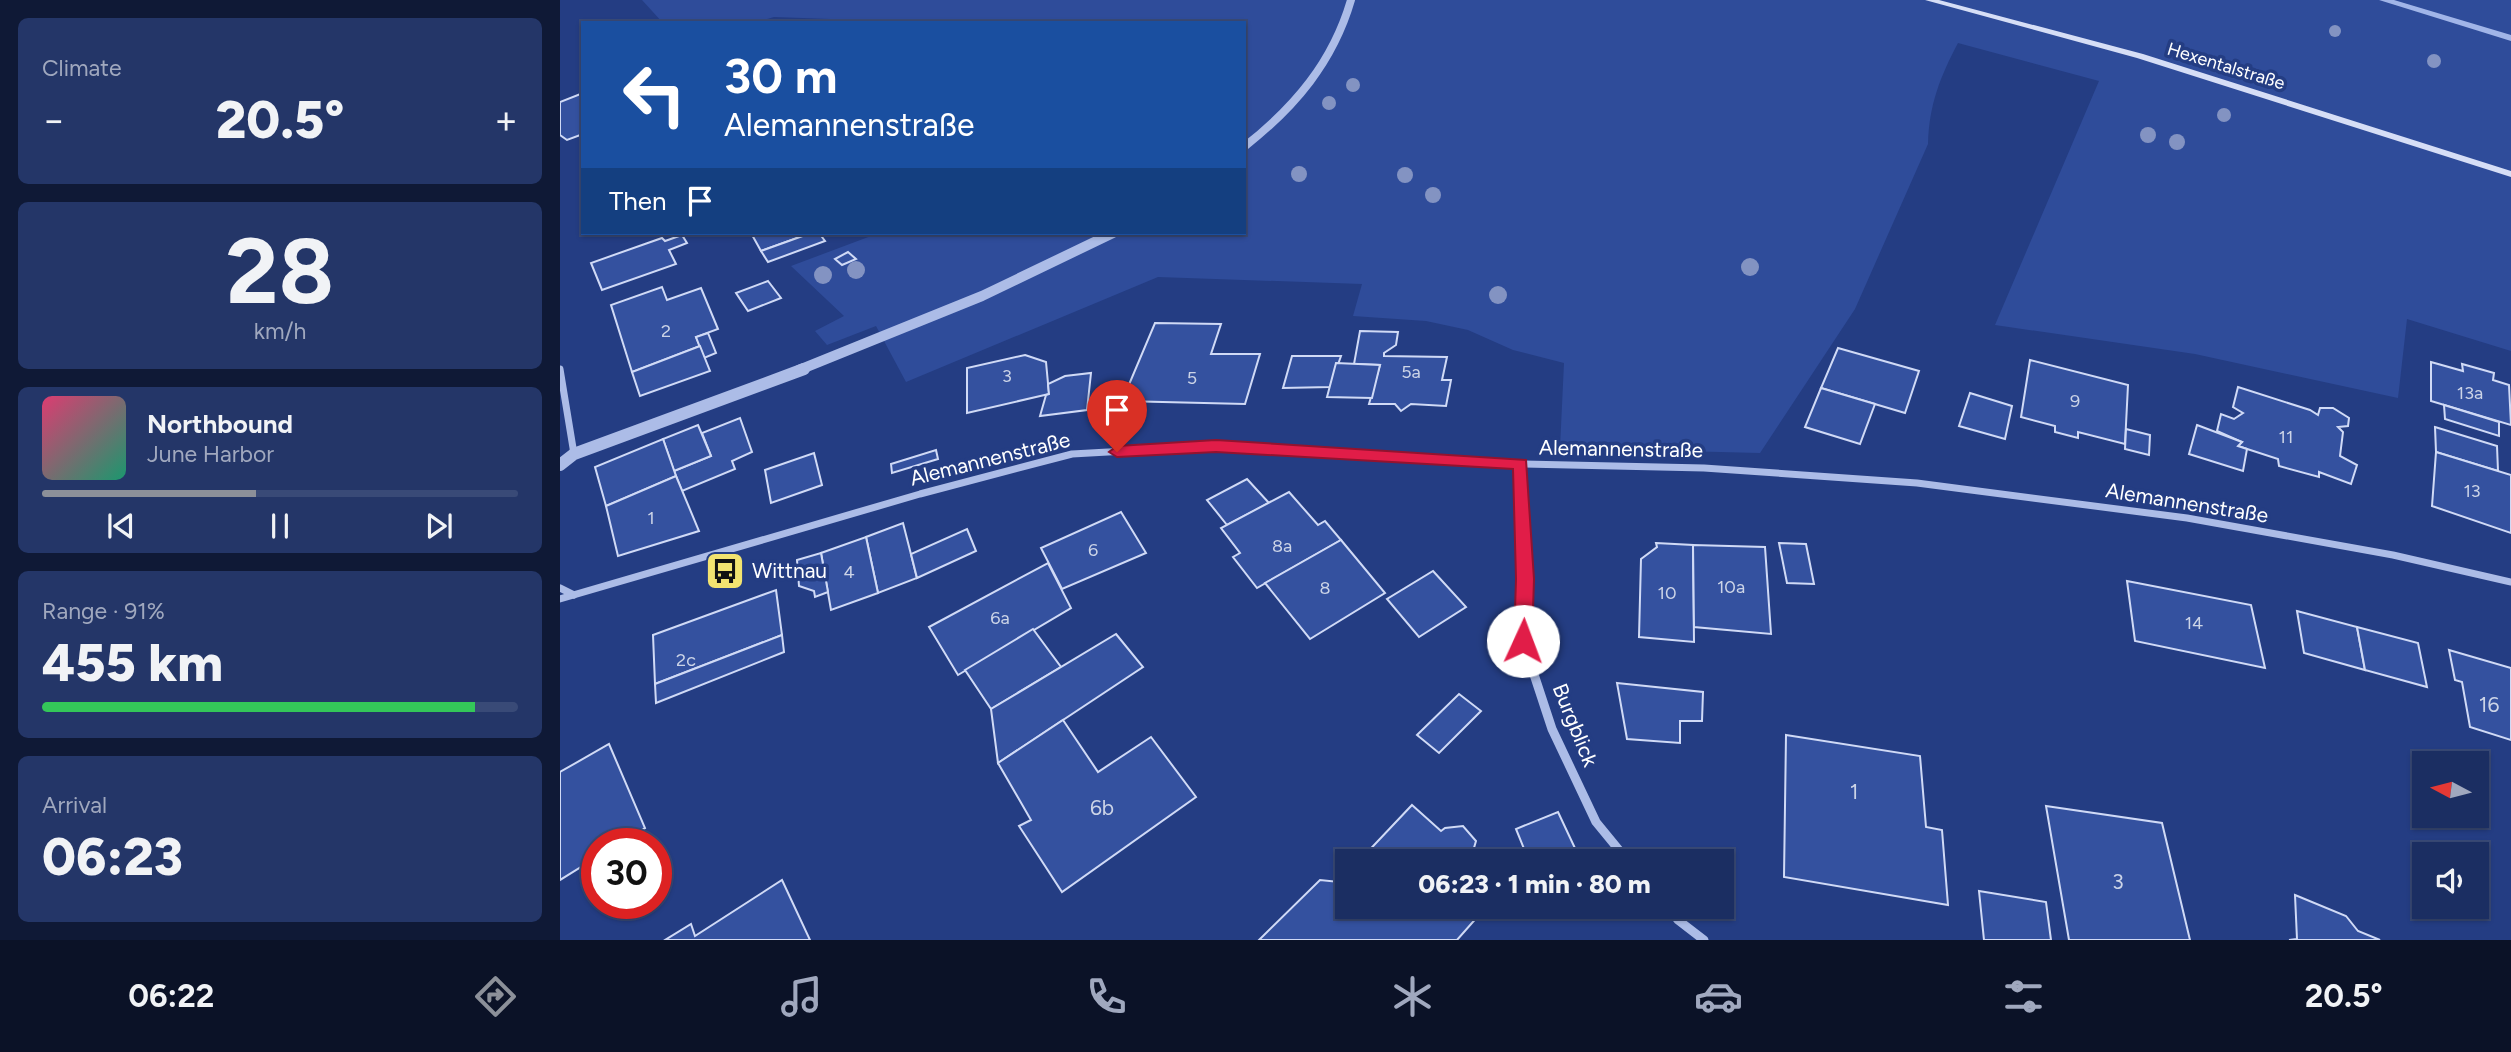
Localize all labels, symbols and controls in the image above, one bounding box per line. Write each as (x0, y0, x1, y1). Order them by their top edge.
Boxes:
street label: Hexentalstraße (2164, 38, 2288, 94)
text: 30 m (724, 46, 837, 105)
icon: left (609, 49, 700, 140)
text: Climate (42, 54, 121, 82)
text: 20.5° (216, 89, 344, 151)
text: − (42, 97, 66, 143)
text: + (494, 97, 518, 143)
text: Alemannenstraße (724, 106, 974, 144)
icon: arrive (681, 182, 719, 220)
text: Then (609, 185, 667, 217)
text: 28 (226, 217, 334, 326)
text: km/h (254, 317, 306, 345)
house number: 2 (661, 320, 671, 342)
house number: 5a (1401, 361, 1421, 383)
house number: 3 (1002, 365, 1012, 387)
house number: 5 (1187, 367, 1197, 389)
pin (1087, 380, 1147, 452)
house number: 13a (2457, 382, 2483, 404)
house number: 9 (2070, 390, 2080, 412)
icon: arrive (1098, 391, 1136, 429)
text: Northbound (147, 408, 293, 440)
house number: 11 (2279, 426, 2293, 448)
street label: Alemannenstraße (907, 427, 1073, 491)
street label: Alemannenstraße (1539, 435, 1703, 462)
text: June Harbor (147, 440, 274, 468)
street label: Alemannenstraße (2104, 477, 2270, 528)
house number: 13 (2463, 480, 2481, 502)
icon: previous (102, 507, 140, 545)
icon: pause (261, 507, 299, 545)
icon: next (420, 507, 458, 545)
house number: 1 (647, 507, 655, 529)
house number: 8a (1272, 535, 1292, 557)
house number: 6 (1088, 539, 1098, 561)
bus stop icon: Wittnau (704, 550, 746, 592)
place label: Wittnau (752, 558, 827, 583)
house number: 4 (843, 561, 855, 583)
house number: 10a (1717, 576, 1745, 598)
house number: 8 (1319, 577, 1331, 599)
house number: 10 (1658, 582, 1676, 604)
text: Range · 91% (42, 597, 165, 625)
position arrow (1486, 604, 1560, 678)
house number: 6a (990, 607, 1010, 629)
house number: 14 (2185, 612, 2203, 634)
text: 455 km (42, 632, 223, 694)
house number: 2c (676, 649, 696, 671)
street label: Burgblick (1548, 680, 1604, 771)
house number: 16 (2479, 692, 2499, 717)
north arrow (2412, 751, 2488, 828)
map controls (2412, 751, 2489, 919)
house number: 1 (1850, 779, 1858, 804)
text: Arrival (42, 791, 107, 819)
house number: 6b (1090, 795, 1114, 820)
text: 06:23 (42, 826, 183, 888)
speed limit sign: 30 (581, 828, 672, 919)
button: sound (2412, 842, 2489, 919)
text: 06:23 · 1 min · 80 m (1418, 868, 1651, 900)
house number: 3 (2112, 869, 2124, 894)
icon: directions (471, 972, 520, 1021)
icon: music (777, 972, 826, 1021)
icon: phone (1082, 972, 1131, 1021)
icon: climate (1388, 972, 1437, 1021)
icon: car (1694, 972, 1743, 1021)
icon: filters (1999, 972, 2048, 1021)
text: 06:22 (128, 977, 214, 1015)
text: 20.5° (2305, 977, 2383, 1015)

